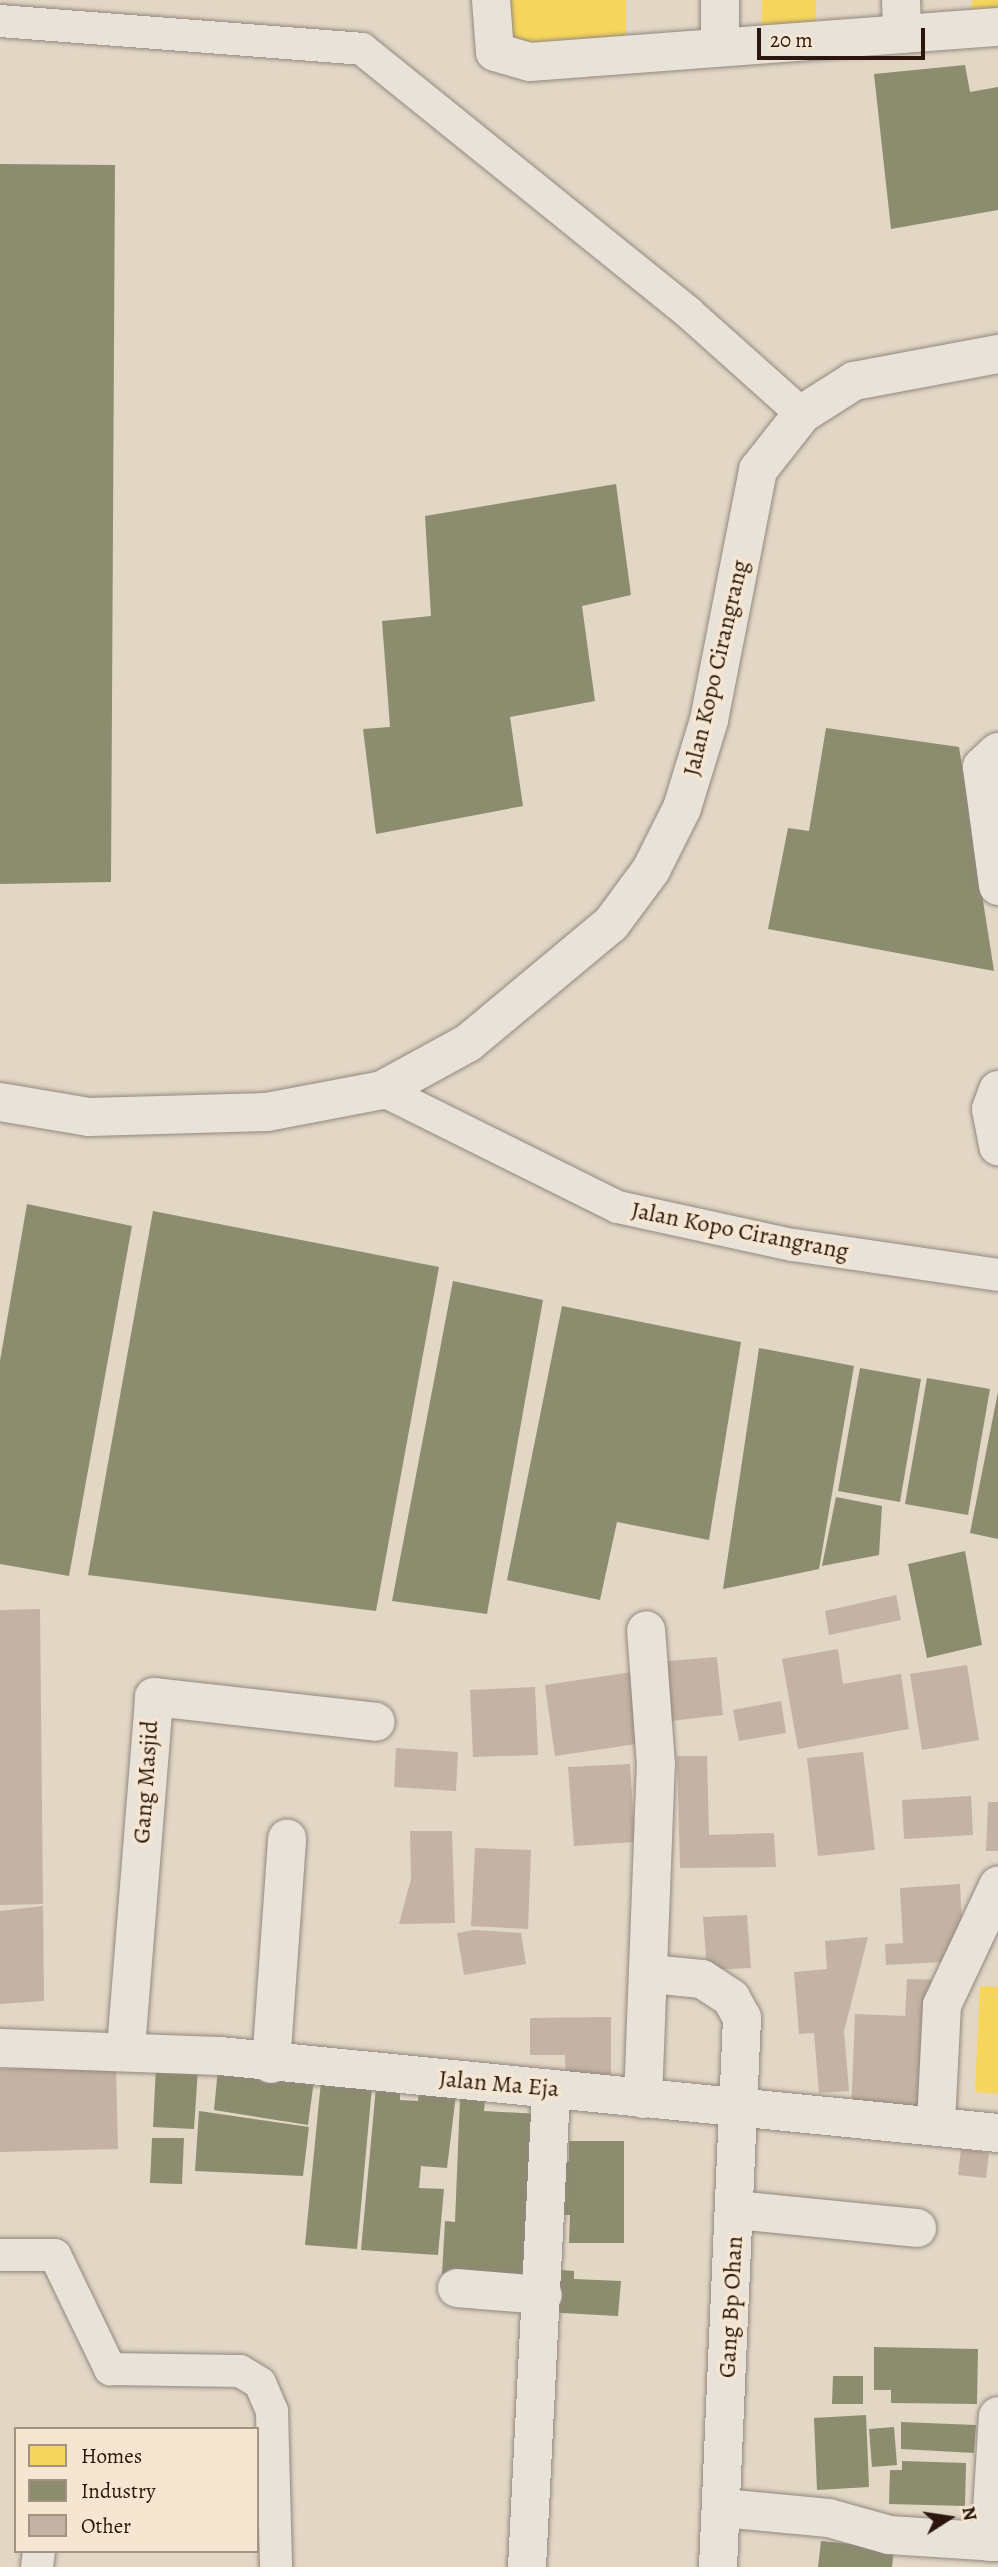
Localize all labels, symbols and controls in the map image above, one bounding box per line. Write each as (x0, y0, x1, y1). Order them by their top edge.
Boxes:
scale bar (760, 14, 928, 58)
text: 20 m (770, 26, 813, 54)
street label: Jalan Kopo Cirangrang (677, 557, 755, 779)
street label: Jalan Kopo Cirangrang (629, 1196, 851, 1266)
street label: Gang Masjid (127, 1719, 165, 1845)
street label: Jalan Ma Eja (438, 2064, 560, 2104)
street label: Gang Bp Ohan (713, 2235, 749, 2379)
legend (14, 2427, 259, 2553)
text: Homes (81, 2442, 142, 2470)
text: Industry (81, 2477, 156, 2505)
north arrow (914, 2483, 984, 2553)
text: N (955, 2504, 984, 2523)
text: Other (81, 2512, 131, 2540)

